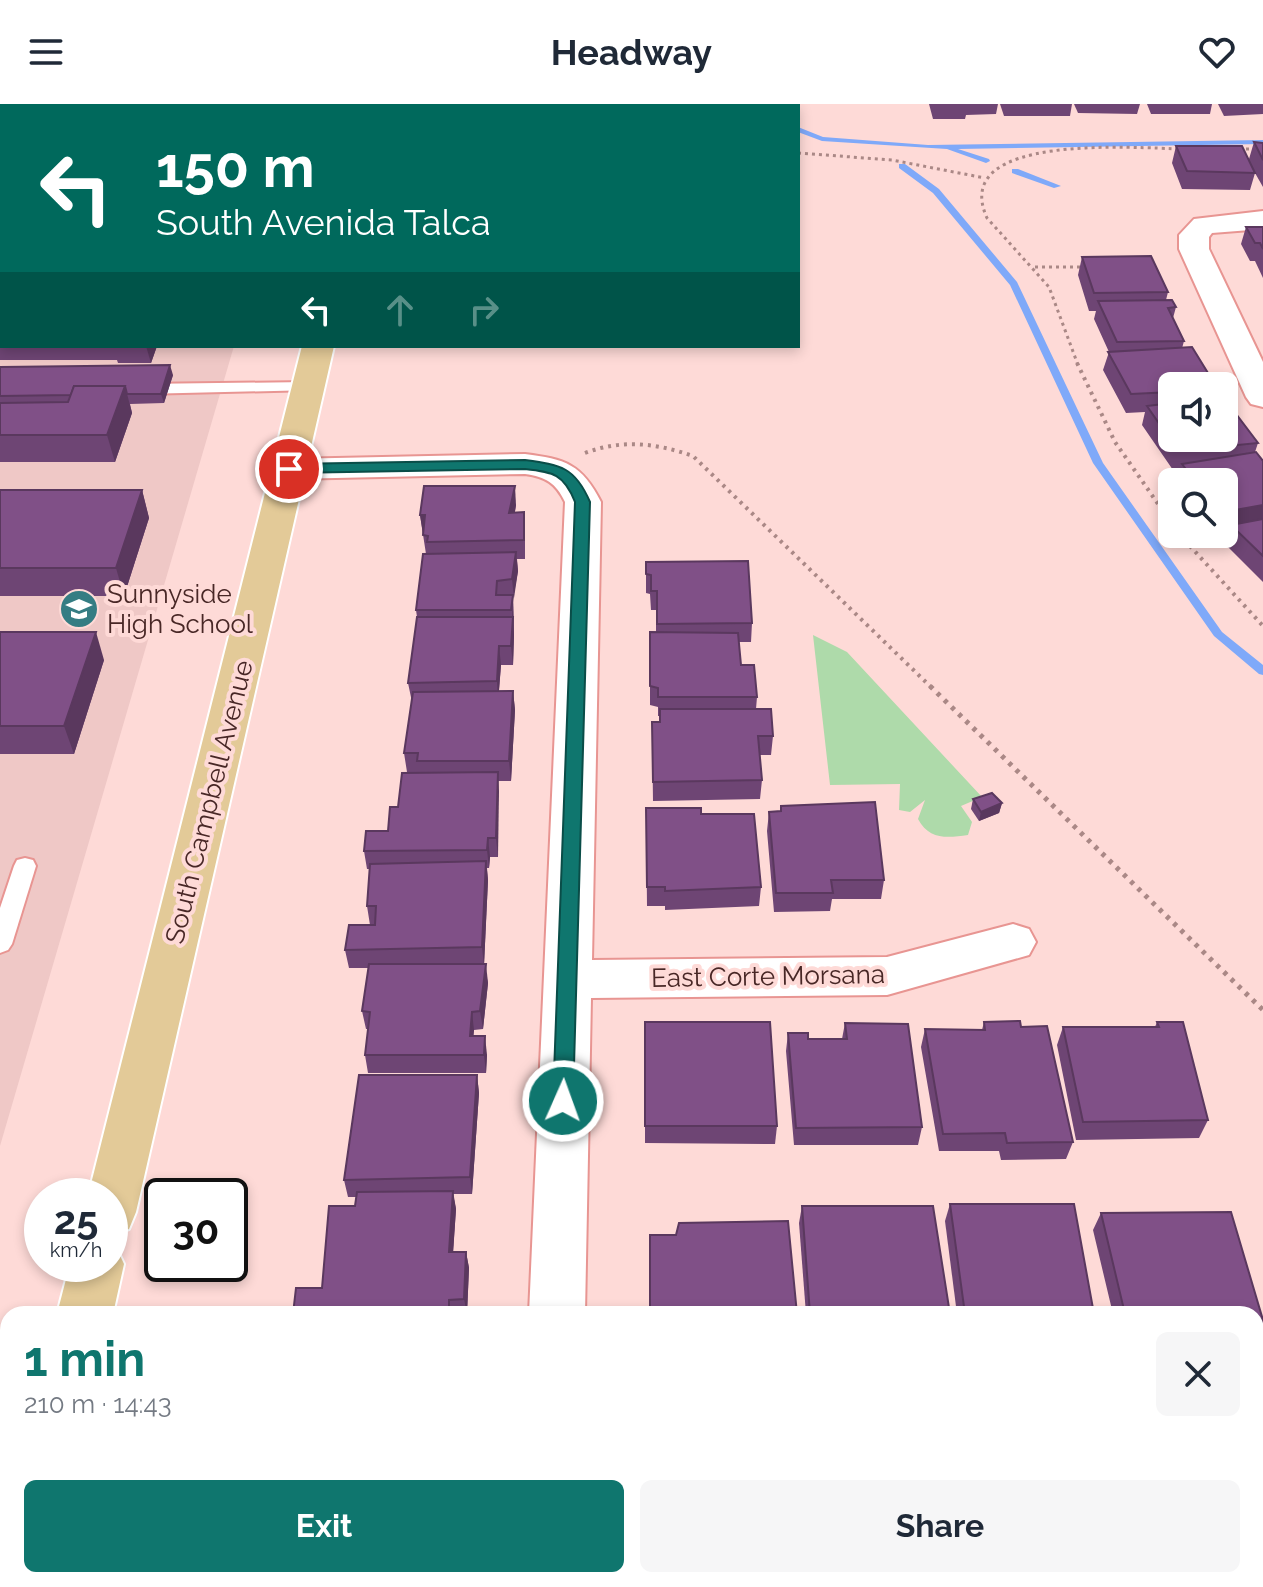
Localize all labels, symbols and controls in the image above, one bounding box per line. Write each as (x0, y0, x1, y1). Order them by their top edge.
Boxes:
icon: menu (24, 30, 68, 74)
icon: heart (1195, 30, 1239, 74)
text: Headway (551, 31, 712, 73)
text: 150 m (156, 134, 315, 200)
icon: left (24, 136, 128, 240)
text: South Avenida Talca (156, 201, 491, 243)
icon: left (294, 288, 338, 332)
icon: ahead (378, 288, 422, 332)
icon: right (462, 288, 506, 332)
map controls (1158, 372, 1238, 548)
button: sound (1158, 372, 1238, 452)
pin (255, 435, 323, 503)
icon: arrive (267, 447, 311, 491)
button: search (1158, 468, 1238, 548)
place label: Sunnyside High School (107, 579, 254, 639)
school or university icon: Sunnyside High School (58, 588, 100, 630)
street label: South Campbell Avenue (159, 657, 259, 947)
street label: East Corte Morsana (651, 959, 885, 993)
position arrow (521, 1059, 605, 1143)
speed limit sign: 30 (144, 1178, 248, 1282)
text: 25 (54, 1196, 98, 1243)
text: km/h (50, 1238, 102, 1262)
text: 1 min (24, 1331, 145, 1387)
button: close (1156, 1332, 1240, 1416)
text: 210 m · 14:43 (24, 1389, 172, 1419)
button: Exit (24, 1480, 624, 1572)
button: Share (640, 1480, 1240, 1572)

